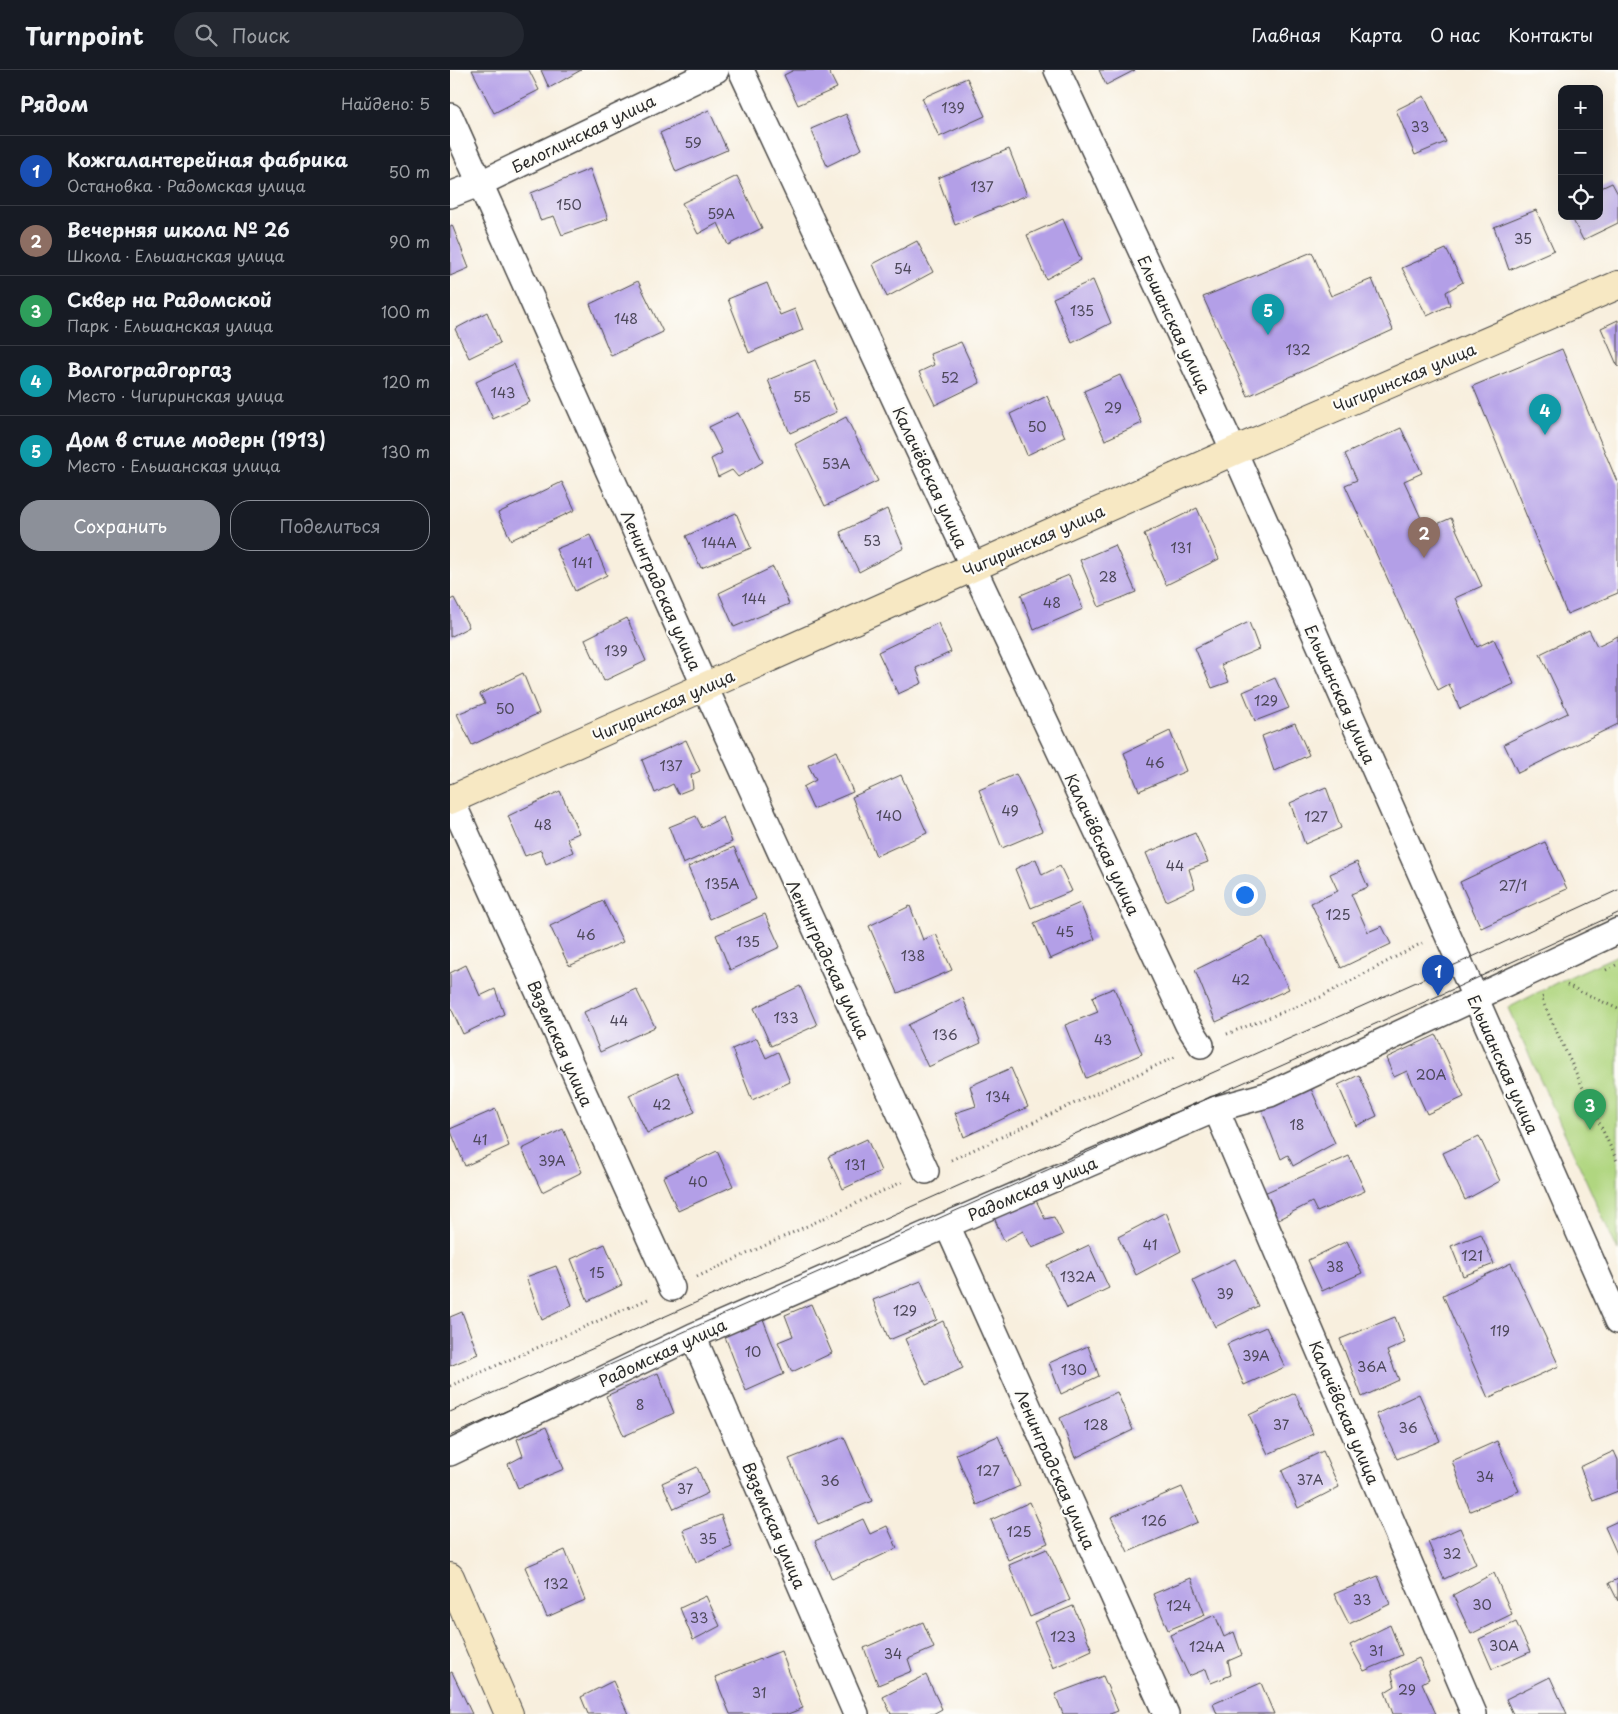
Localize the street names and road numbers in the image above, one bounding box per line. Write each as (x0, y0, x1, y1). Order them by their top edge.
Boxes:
street label: Белоглинская улица (507, 88, 659, 178)
street label: Ельшанская улица (1132, 251, 1218, 397)
street label: Чигиринская улица (1329, 336, 1479, 418)
street label: Калачёвская улица (888, 402, 974, 552)
street label: Чигиринская улица (958, 498, 1108, 582)
street label: Ленинградская улица (616, 506, 708, 674)
street label: Ельшанская улица (1300, 621, 1382, 767)
street label: Чигиринская улица (588, 663, 738, 747)
street label: Калачёвская улица (1060, 769, 1146, 919)
street label: Ленинградская улица (782, 875, 876, 1043)
street label: Вяземская улица (522, 976, 600, 1110)
street label: Ельшанская улица (1463, 991, 1545, 1137)
street label: Радомская улица (963, 1150, 1101, 1226)
street label: Радомская улица (594, 1312, 730, 1392)
street label: Калачёвская улица (1304, 1336, 1386, 1488)
street label: Ленинградская улица (1010, 1385, 1102, 1553)
street label: Вяземская улица (737, 1458, 813, 1592)

